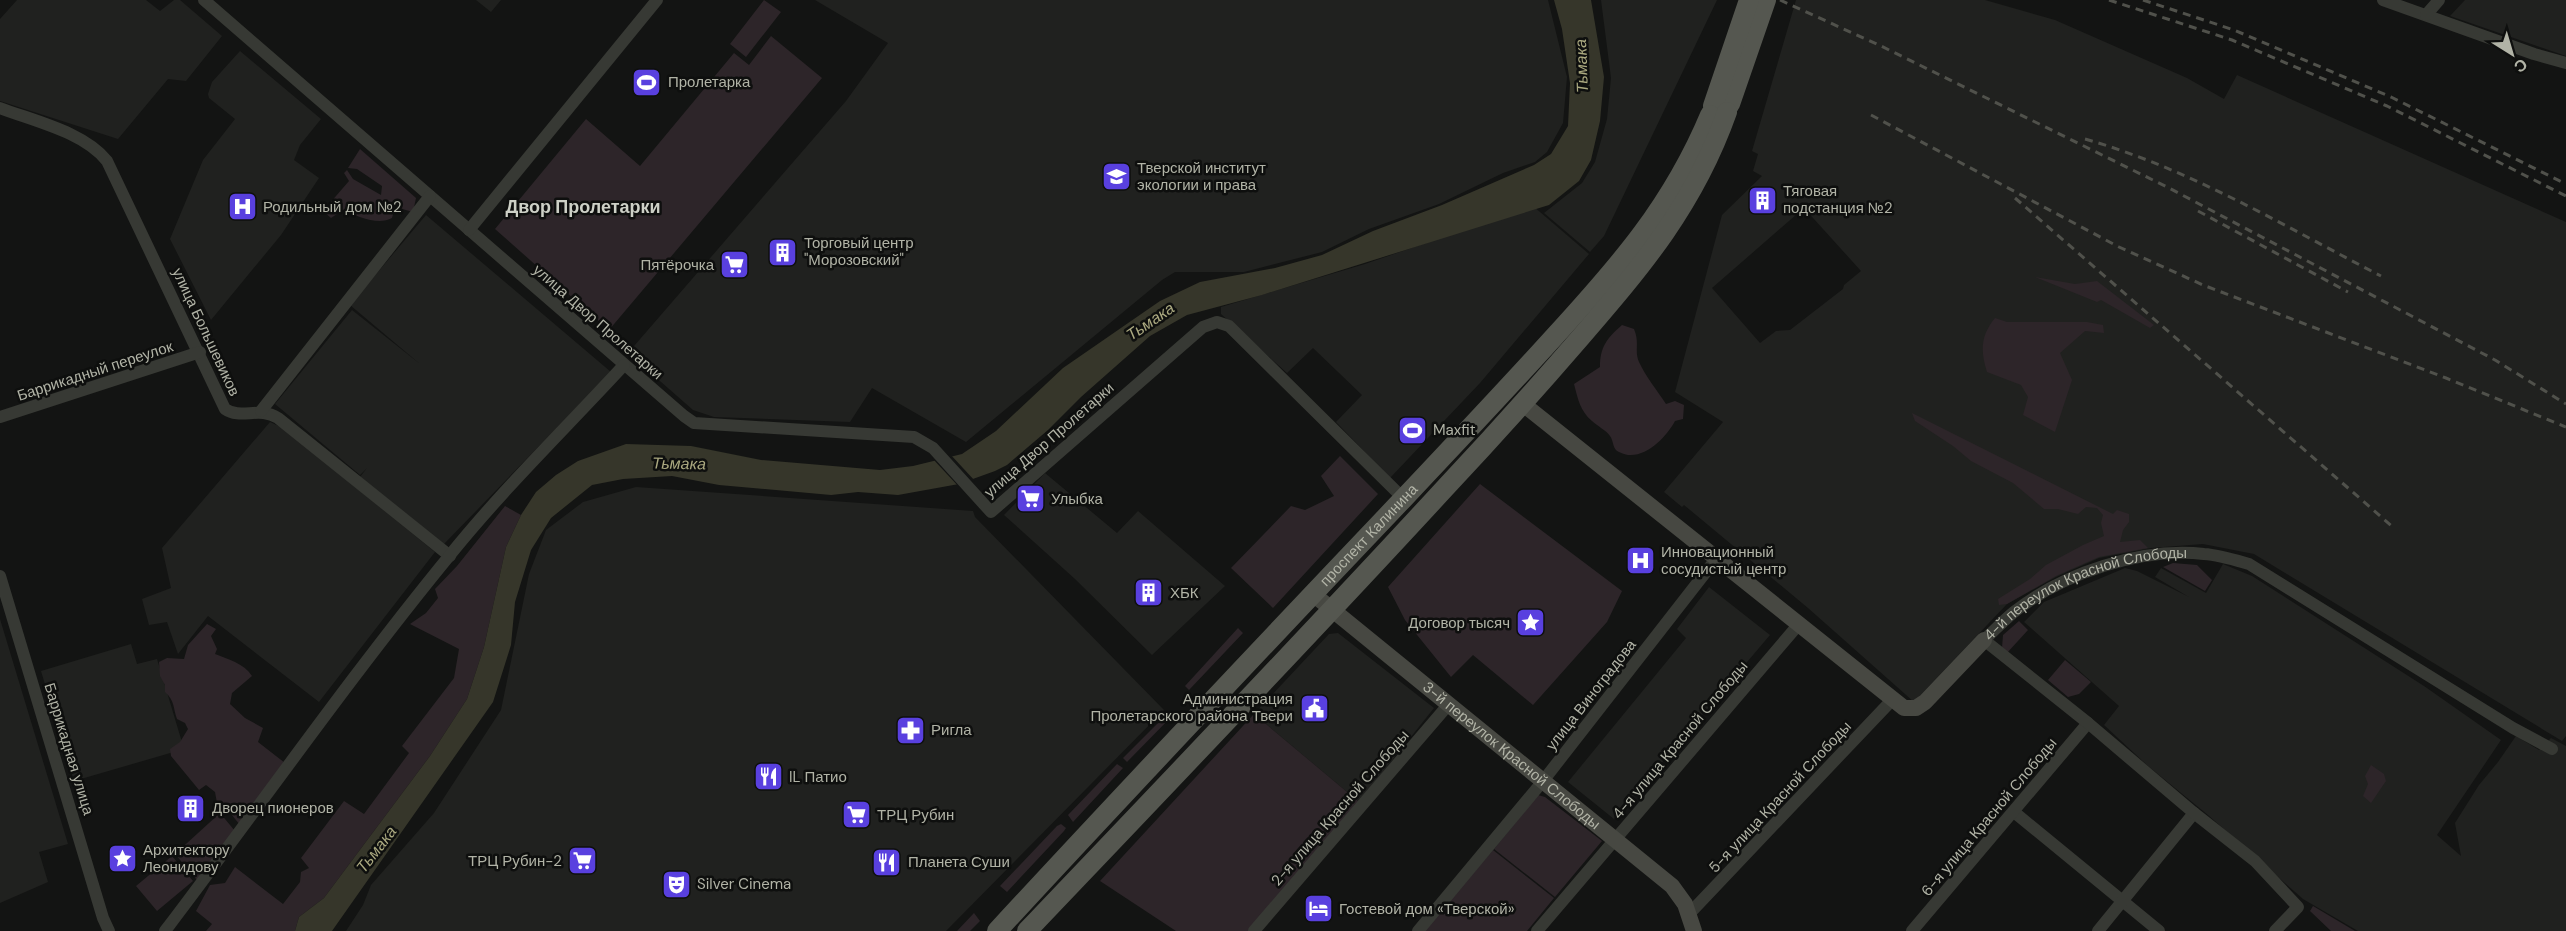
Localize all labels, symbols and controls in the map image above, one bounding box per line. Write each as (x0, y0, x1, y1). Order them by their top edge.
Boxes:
north arrow (2482, 24, 2542, 84)
water label: Тьмака (1570, 39, 1593, 93)
text: С (2509, 54, 2532, 78)
sports icon: Пролетарка (631, 66, 663, 98)
place label: Пролетарка (668, 72, 751, 92)
place label: Тверской институт экологии и права (1137, 158, 1266, 195)
school or university icon: Тверской институт экологии и права (1100, 161, 1132, 193)
place label: Тяговая подстанция №2 (1783, 181, 1893, 218)
building icon: Тяговая подстанция №2 (1746, 184, 1778, 216)
hospital icon: Родильный дом №2 (226, 191, 258, 223)
district label: Двор Пролетарки (505, 195, 661, 219)
place label: Родильный дом №2 (263, 197, 402, 217)
place label: Торговый центр "Морозовский" (804, 233, 914, 270)
building icon: Торговый центр "Морозовский" (767, 236, 799, 268)
supermarket icon: Пятёрочка (719, 249, 751, 281)
place label: Пятёрочка (640, 255, 715, 275)
street label: улица Двор Пролетарки (529, 260, 667, 384)
street label: улица Большевиков (167, 265, 245, 399)
water label: Тьмака (1122, 298, 1179, 345)
street label: Баррикадный переулок (15, 336, 176, 406)
street label: улица Двор Пролетарки (980, 378, 1118, 502)
sports icon: Maxfit (1396, 414, 1428, 446)
place label: Maxfit (1433, 420, 1476, 440)
water label: Тьмака (652, 453, 706, 474)
street label: проспект Калинина (1315, 479, 1423, 591)
supermarket icon: Улыбка (1014, 483, 1046, 515)
place label: Улыбка (1051, 489, 1104, 509)
place label: Инновационный сосудистый центр (1661, 542, 1786, 579)
street label: 4-й переулок Красной Слободы (1979, 543, 2187, 645)
hospital icon: Инновационный сосудистый центр (1624, 545, 1656, 577)
building icon: ХБК (1133, 577, 1165, 609)
place label: ХБК (1170, 583, 1199, 603)
place icon: Договор тысяч (1515, 607, 1547, 639)
place label: Договор тысяч (1408, 613, 1510, 633)
street label: улица Виноградова (1541, 635, 1641, 755)
street label: 4-я улица Красной Слободы (1608, 657, 1752, 823)
street label: 3-й переулок Красной Слободы (1419, 677, 1605, 834)
street label: Баррикадная улица (39, 680, 99, 818)
place label: Администрация Пролетарского района Твери (1090, 689, 1293, 726)
public building icon: Администрация Пролетарского района Твери (1298, 692, 1330, 724)
pharmacy icon: Ригла (894, 714, 926, 746)
street label: 5-я улица Красной Слободы (1704, 717, 1856, 877)
place label: Ригла (931, 720, 972, 740)
street label: 2-я улица Красной Слободы (1267, 726, 1413, 890)
street label: 6-я улица Красной Слободы (1917, 734, 2061, 900)
restaurant icon: IL Патио (752, 761, 784, 793)
place label: IL Патио (789, 767, 847, 787)
building icon: Дворец пионеров (175, 792, 207, 824)
place label: Дворец пионеров (212, 798, 334, 818)
supermarket icon: ТРЦ Рубин (840, 799, 872, 831)
place label: ТРЦ Рубин (877, 805, 954, 825)
water label: Тьмака (352, 821, 401, 877)
place label: Архитектору Леонидову (143, 840, 230, 877)
place icon: Архитектору Леонидову (106, 843, 138, 875)
supermarket icon: ТРЦ Рубин-2 (567, 845, 599, 877)
restaurant icon: Планета Суши (871, 846, 903, 878)
place label: ТРЦ Рубин-2 (468, 851, 562, 871)
place label: Планета Суши (908, 852, 1010, 872)
theatre icon: Silver Cinema (660, 868, 692, 900)
place label: Silver Cinema (697, 874, 791, 894)
hotel icon: Гостевой дом «Тверской» (1302, 893, 1334, 925)
place label: Гостевой дом «Тверской» (1339, 899, 1515, 919)

